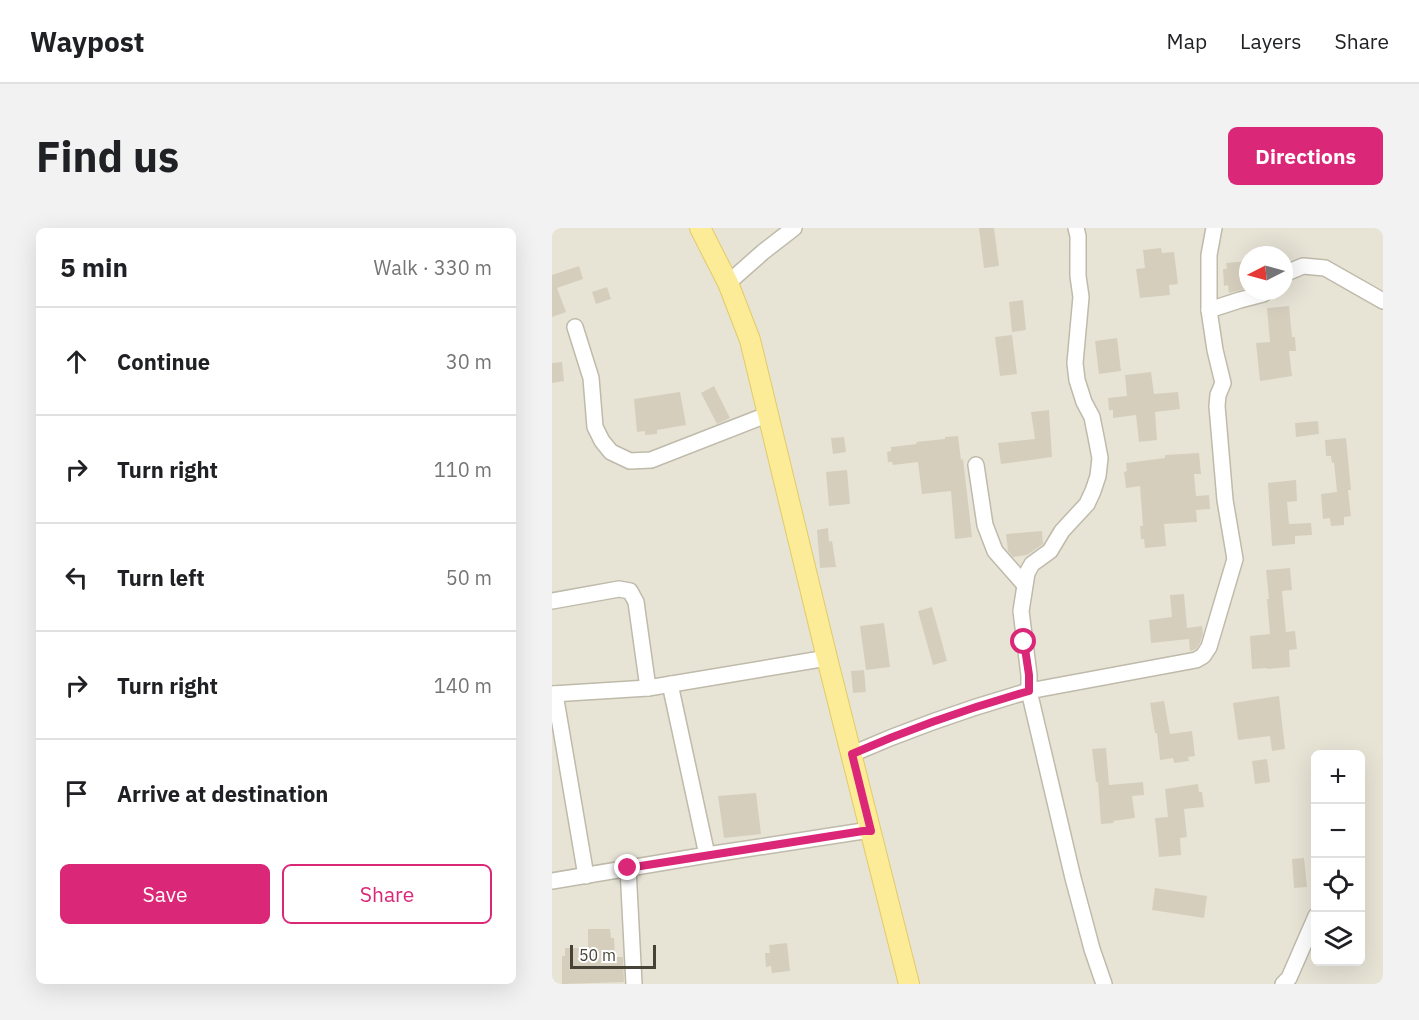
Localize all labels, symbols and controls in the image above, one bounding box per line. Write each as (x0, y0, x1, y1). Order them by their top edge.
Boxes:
text: Waypost (30, 23, 144, 60)
text: Map (1167, 27, 1207, 55)
text: Layers (1240, 27, 1302, 55)
text: Share (1335, 27, 1389, 55)
button: Directions (1228, 127, 1383, 185)
text: Find us (36, 129, 179, 184)
north arrow (1239, 246, 1293, 300)
text: 5 min (60, 250, 128, 284)
text: Walk · 330 m (374, 254, 492, 281)
icon: ahead (60, 345, 93, 378)
text: Continue (117, 347, 210, 376)
text: 30 m (446, 348, 492, 375)
icon: right (60, 453, 93, 486)
text: Turn right (117, 455, 218, 484)
text: 110 m (434, 456, 492, 483)
icon: left (60, 561, 93, 594)
text: Turn left (117, 563, 205, 592)
text: 50 m (446, 564, 492, 591)
route start (1010, 628, 1036, 654)
icon: right (60, 669, 93, 702)
text: Turn right (117, 671, 218, 700)
text: 140 m (434, 672, 492, 699)
map controls (1311, 750, 1365, 966)
button: + (1311, 750, 1365, 804)
icon: arrive (60, 777, 93, 810)
text: Arrive at destination (117, 779, 328, 808)
button: − (1311, 804, 1365, 858)
route end (614, 854, 640, 880)
button: locate (1311, 858, 1365, 912)
button: Save (60, 864, 270, 924)
button: Share (282, 864, 492, 924)
button: layers (1311, 912, 1365, 966)
scale bar (570, 942, 656, 970)
text: 50 m (579, 945, 616, 965)

